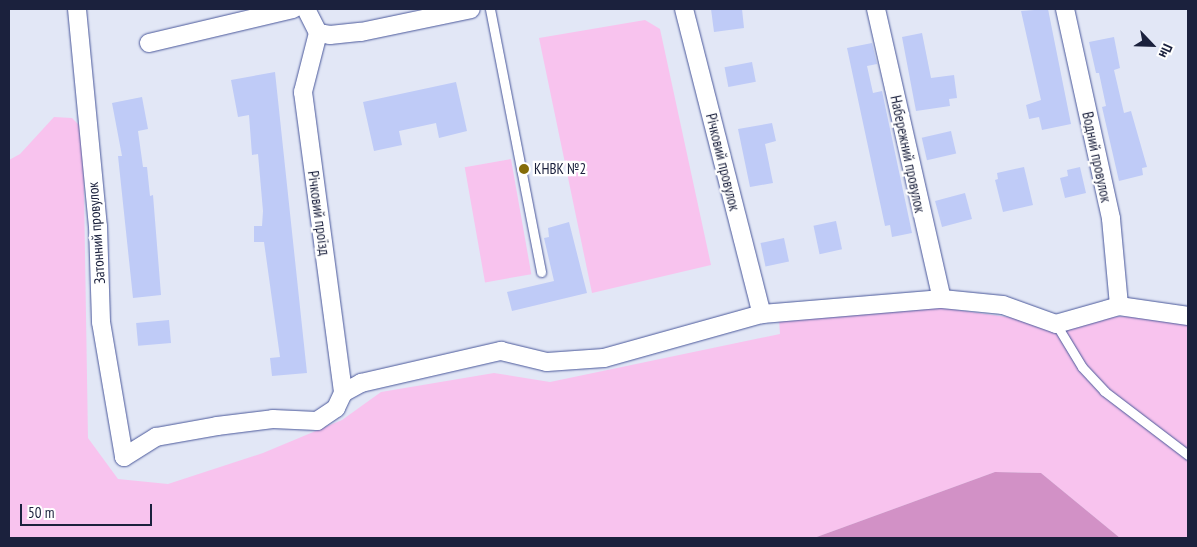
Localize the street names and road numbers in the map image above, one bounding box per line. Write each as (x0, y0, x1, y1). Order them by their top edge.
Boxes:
street label: Набережний провулок (887, 94, 929, 214)
street label: Водний провулок (1079, 110, 1115, 204)
street label: Річковий провулок (702, 111, 744, 213)
street label: Річковий проїзд (304, 170, 334, 256)
street label: Затонний провулок (83, 181, 109, 285)

